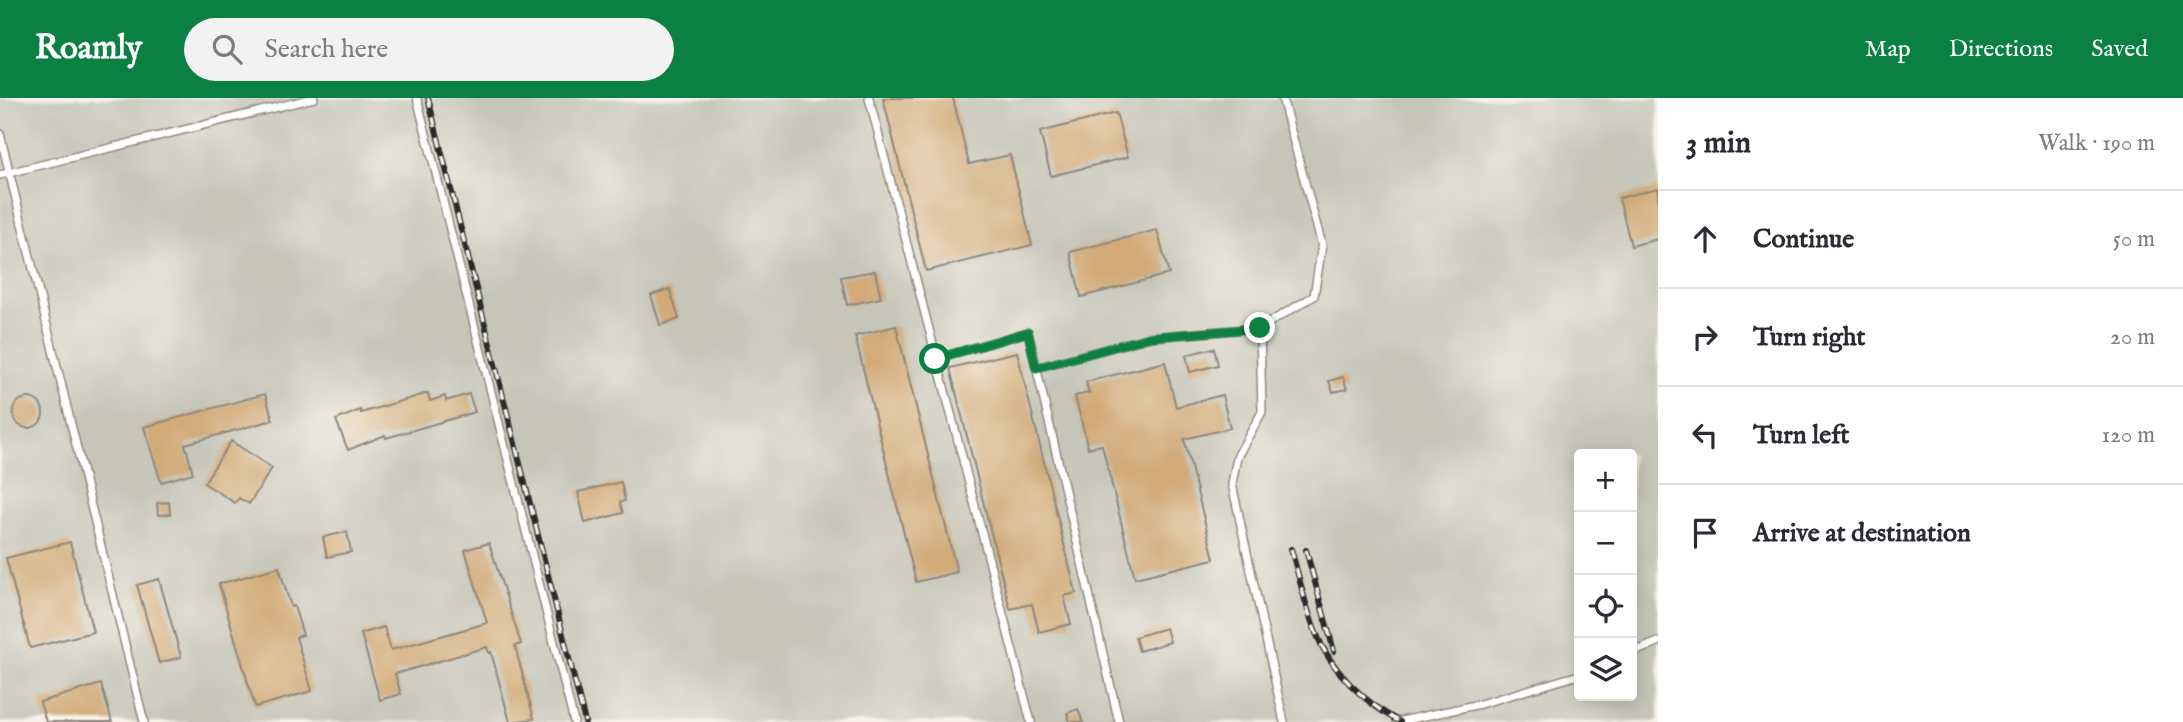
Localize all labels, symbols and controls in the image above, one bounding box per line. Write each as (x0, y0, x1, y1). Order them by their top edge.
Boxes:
search box (184, 18, 674, 81)
text: Roamly (35, 28, 142, 70)
icon: search (208, 30, 246, 68)
text: Search here (264, 33, 388, 66)
text: Map (1865, 34, 1911, 65)
text: Directions (1949, 34, 2053, 65)
text: Saved (2091, 34, 2148, 65)
text: 3 min (1686, 125, 1751, 163)
text: Walk · 190 m (2038, 129, 2155, 158)
icon: ahead (1686, 220, 1724, 258)
text: Continue (1753, 223, 1854, 256)
text: 50 m (2113, 225, 2155, 254)
route end (1244, 312, 1275, 343)
icon: right (1686, 318, 1724, 356)
text: Turn right (1753, 321, 1866, 354)
text: 20 m (2110, 323, 2155, 352)
route start (919, 343, 950, 374)
icon: left (1686, 416, 1724, 454)
text: Turn left (1753, 419, 1850, 452)
text: 120 m (2102, 421, 2155, 450)
map controls (1574, 449, 1637, 701)
button: + (1574, 449, 1637, 512)
button: − (1574, 512, 1637, 575)
icon: arrive (1686, 514, 1724, 552)
text: Arrive at destination (1753, 517, 1971, 550)
button: locate (1574, 575, 1637, 638)
button: layers (1574, 638, 1637, 701)

